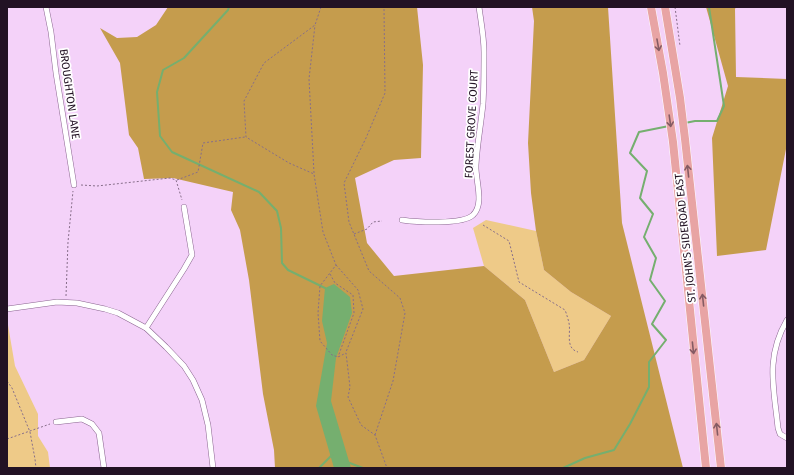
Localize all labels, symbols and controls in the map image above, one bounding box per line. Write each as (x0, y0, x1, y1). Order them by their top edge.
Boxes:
one-way arrow (654, 38, 662, 51)
street label: BROUGHTON LANE (57, 48, 82, 140)
street label: FOREST GROVE COURT (462, 69, 481, 179)
one-way arrow (666, 114, 674, 127)
one-way arrow (685, 165, 692, 178)
street label: ST. JOHN'S SIDEROAD EAST (672, 172, 699, 303)
one-way arrow (699, 294, 706, 307)
one-way arrow (690, 341, 697, 354)
one-way arrow (713, 423, 720, 436)

